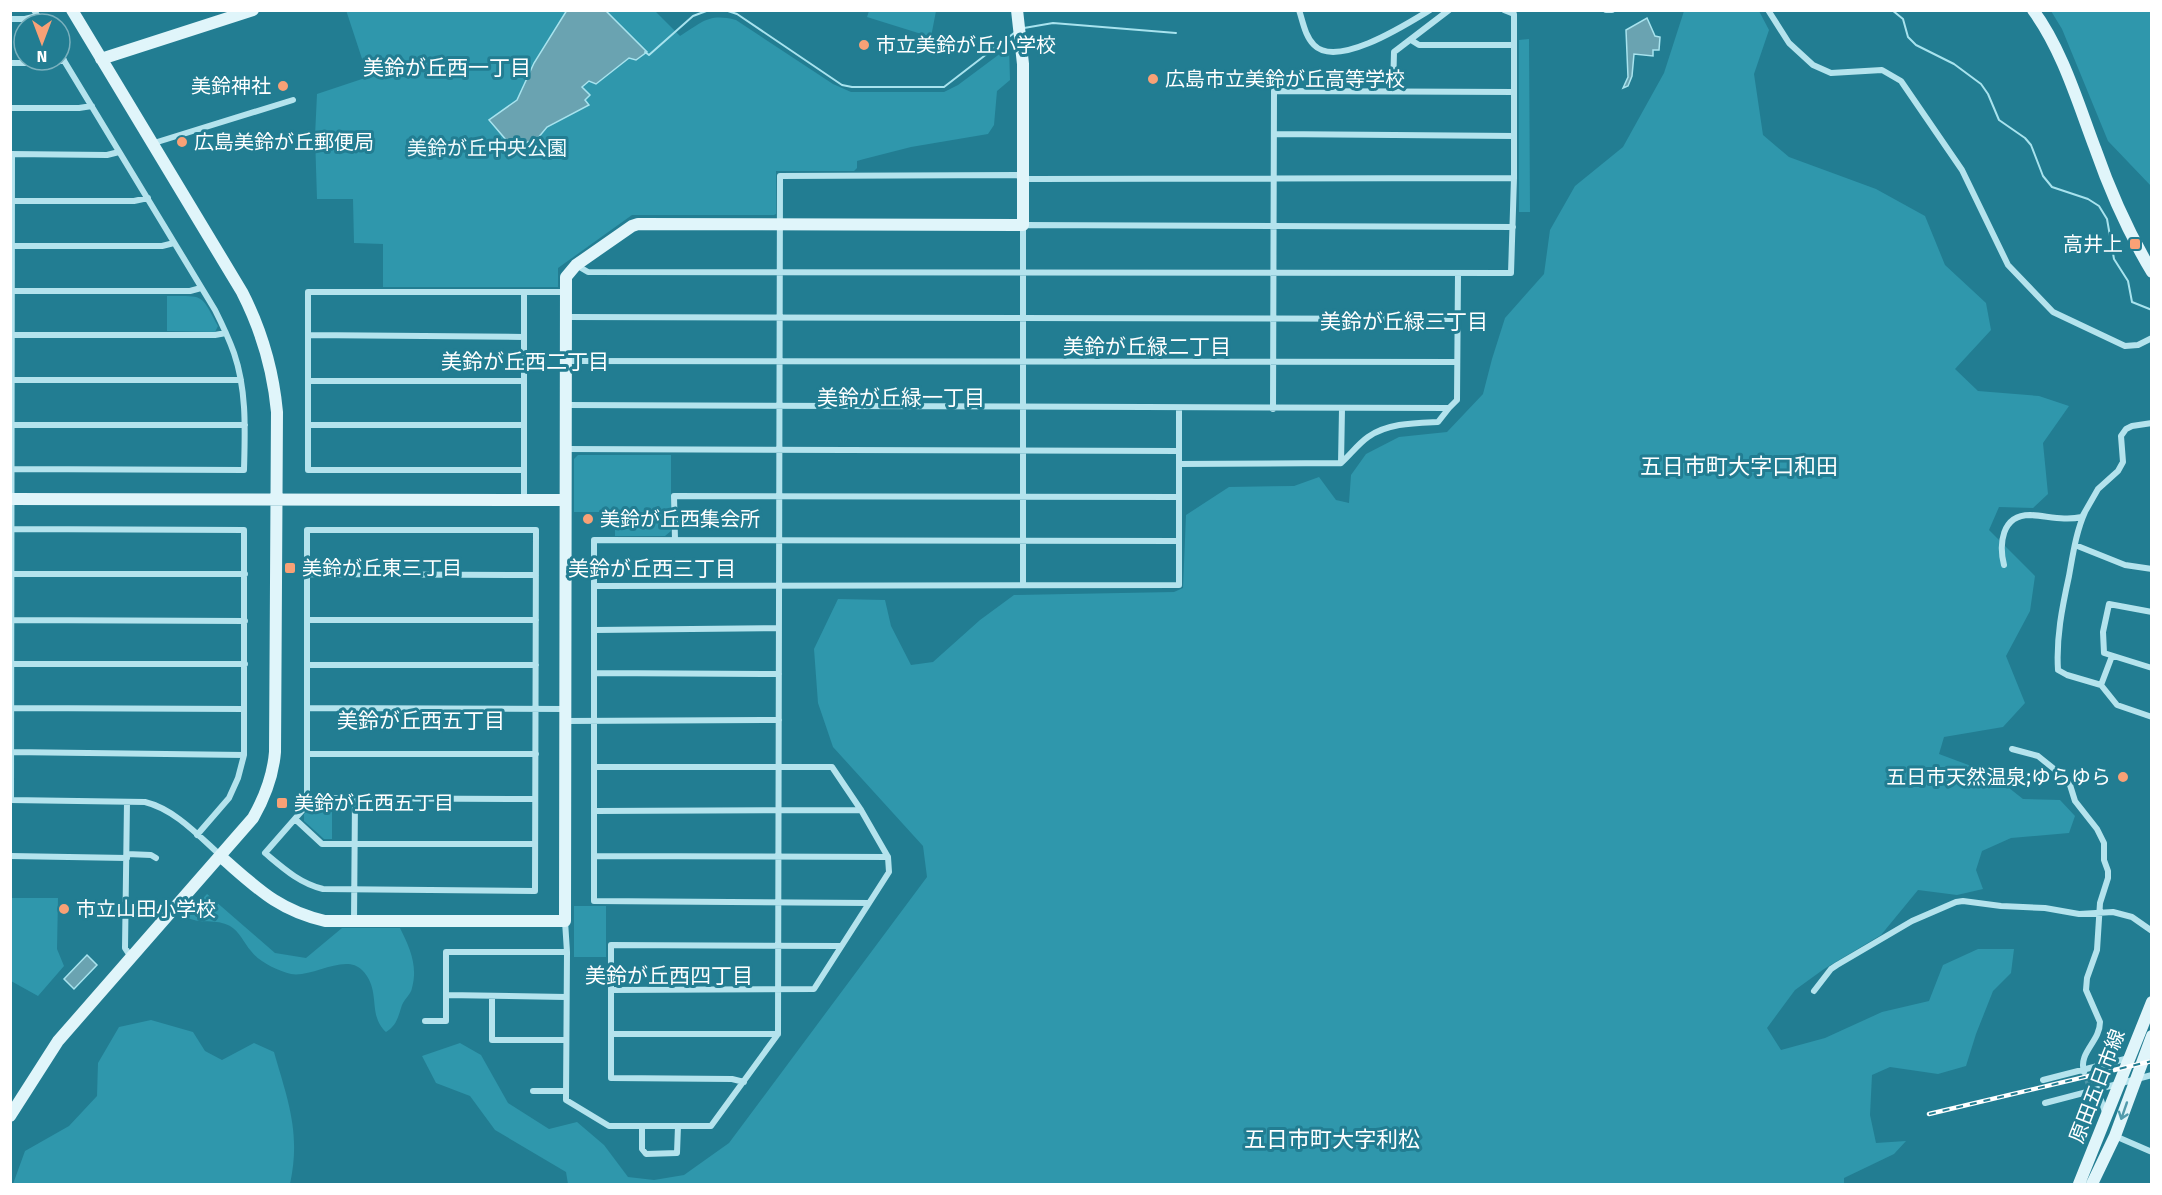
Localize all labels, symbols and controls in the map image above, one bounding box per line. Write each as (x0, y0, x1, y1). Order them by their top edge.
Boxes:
north arrow (12, 12, 72, 72)
place label: 市立美鈴が丘小学校 (876, 33, 1056, 57)
marker: 市立美鈴が丘小学校 (857, 38, 871, 52)
text: N (37, 47, 47, 66)
district label: 美鈴が丘西一丁目 (363, 55, 531, 81)
place label: 広島市立美鈴が丘高等学校 (1165, 67, 1405, 91)
marker: 広島市立美鈴が丘高等学校 (1146, 72, 1160, 86)
place label: 美鈴神社 (191, 74, 271, 98)
marker: 美鈴神社 (276, 79, 290, 93)
place label: 広島美鈴が丘郵便局 (194, 130, 374, 154)
marker: 広島美鈴が丘郵便局 (175, 135, 189, 149)
park label: 美鈴が丘中央公園 (407, 136, 567, 160)
place label: 高井上 (2063, 232, 2123, 256)
marker: 高井上 (2128, 237, 2142, 251)
district label: 美鈴が丘緑三丁目 (1320, 309, 1488, 335)
district label: 美鈴が丘緑二丁目 (1063, 334, 1231, 360)
district label: 美鈴が丘西二丁目 (441, 349, 609, 375)
district label: 美鈴が丘緑一丁目 (817, 385, 985, 411)
district label: 五日市町大字口和田 (1640, 453, 1838, 480)
place label: 美鈴が丘西集会所 (600, 507, 760, 531)
marker: 美鈴が丘西集会所 (581, 512, 595, 526)
place label: 美鈴が丘東三丁目 (302, 556, 462, 580)
district label: 美鈴が丘西三丁目 (568, 556, 736, 582)
marker: 美鈴が丘東三丁目 (283, 561, 297, 575)
district label: 美鈴が丘西五丁目 (337, 708, 505, 734)
place label: 五日市天然温泉;ゆらゆら (1886, 765, 2111, 789)
marker: 五日市天然温泉;ゆらゆら (2116, 770, 2130, 784)
place label: 美鈴が丘西五丁目 (294, 791, 454, 815)
marker: 美鈴が丘西五丁目 (275, 796, 289, 810)
place label: 市立山田小学校 (76, 897, 216, 921)
marker: 市立山田小学校 (57, 902, 71, 916)
district label: 美鈴が丘西四丁目 (585, 963, 753, 989)
street label: 原田五日市線 (2064, 1026, 2130, 1146)
one-way arrow (2117, 1101, 2128, 1120)
district label: 五日市町大字利松 (1244, 1126, 1420, 1153)

